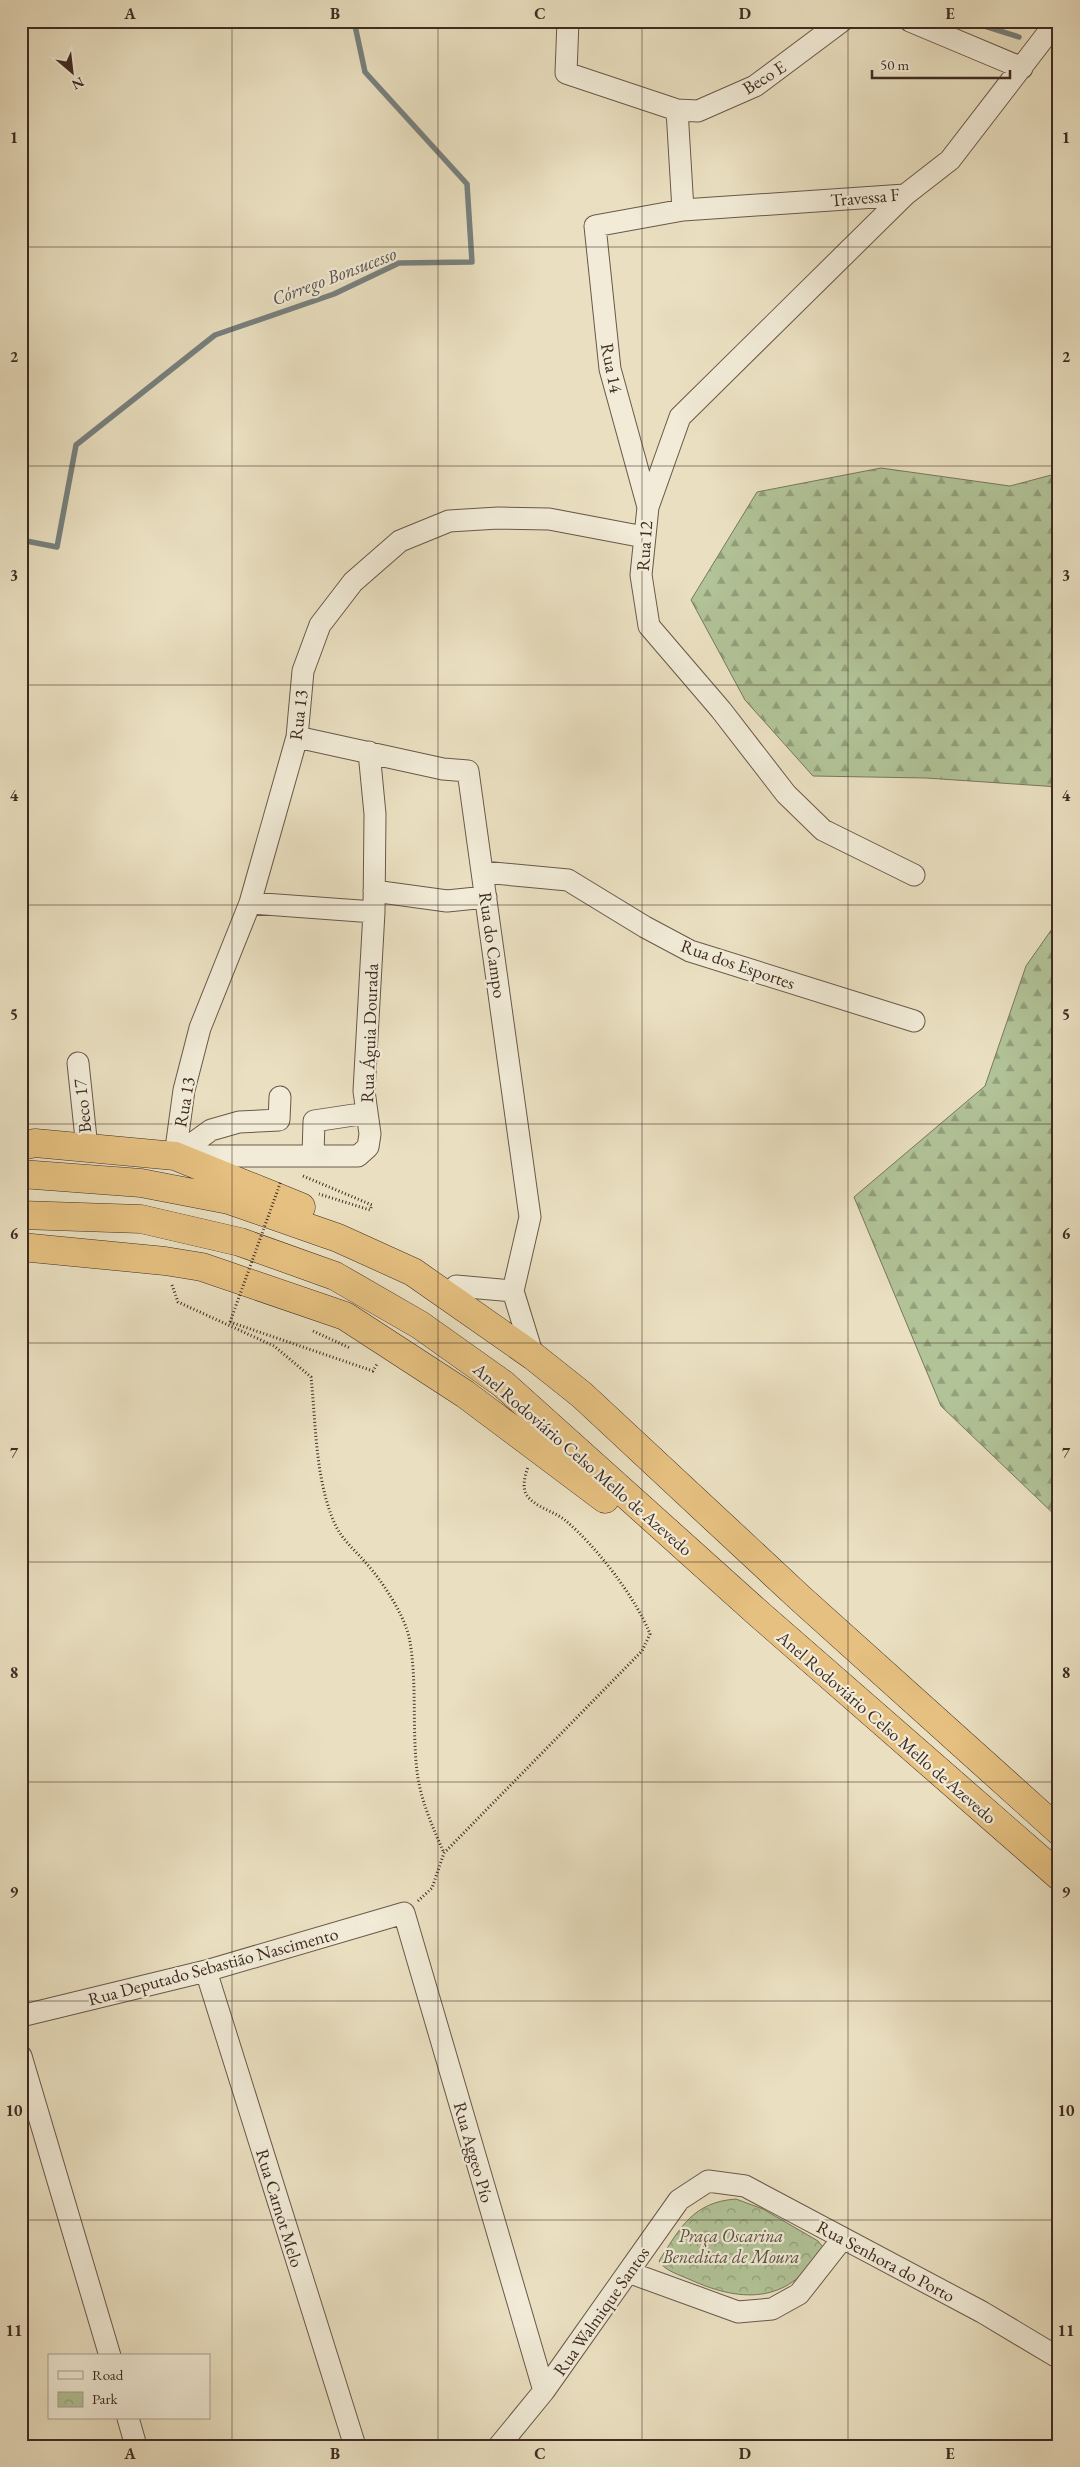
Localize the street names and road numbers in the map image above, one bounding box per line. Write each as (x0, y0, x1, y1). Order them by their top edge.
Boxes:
street label: Beco E (738, 55, 790, 99)
street label: Travessa F (830, 183, 900, 211)
street label: Rua 14 (596, 341, 628, 395)
street label: Rua 12 (631, 520, 657, 572)
street label: Rua 13 (284, 689, 312, 741)
street label: Rua do Campo (474, 890, 512, 1000)
street label: Rua dos Esportes (678, 934, 798, 994)
street label: Rua Águia Dourada (355, 962, 383, 1103)
street label: Rua 13 (168, 1075, 200, 1129)
street label: Beco 17 (68, 1078, 96, 1134)
street label: Anel Rodoviário Celso Mello de Azevedo (468, 1357, 697, 1561)
street label: Anel Rodoviário Celso Mello de Azevedo (772, 1625, 1001, 1829)
street label: Rua Deputado Sebastião Nascimento (85, 1921, 341, 2011)
street label: Rua Aggeo Pío (449, 2099, 499, 2205)
street label: Rua Carnot Melo (251, 2146, 309, 2270)
street label: Rua Senhora do Porto (813, 2215, 959, 2307)
street label: Rua Walmique Santos (548, 2242, 654, 2380)

